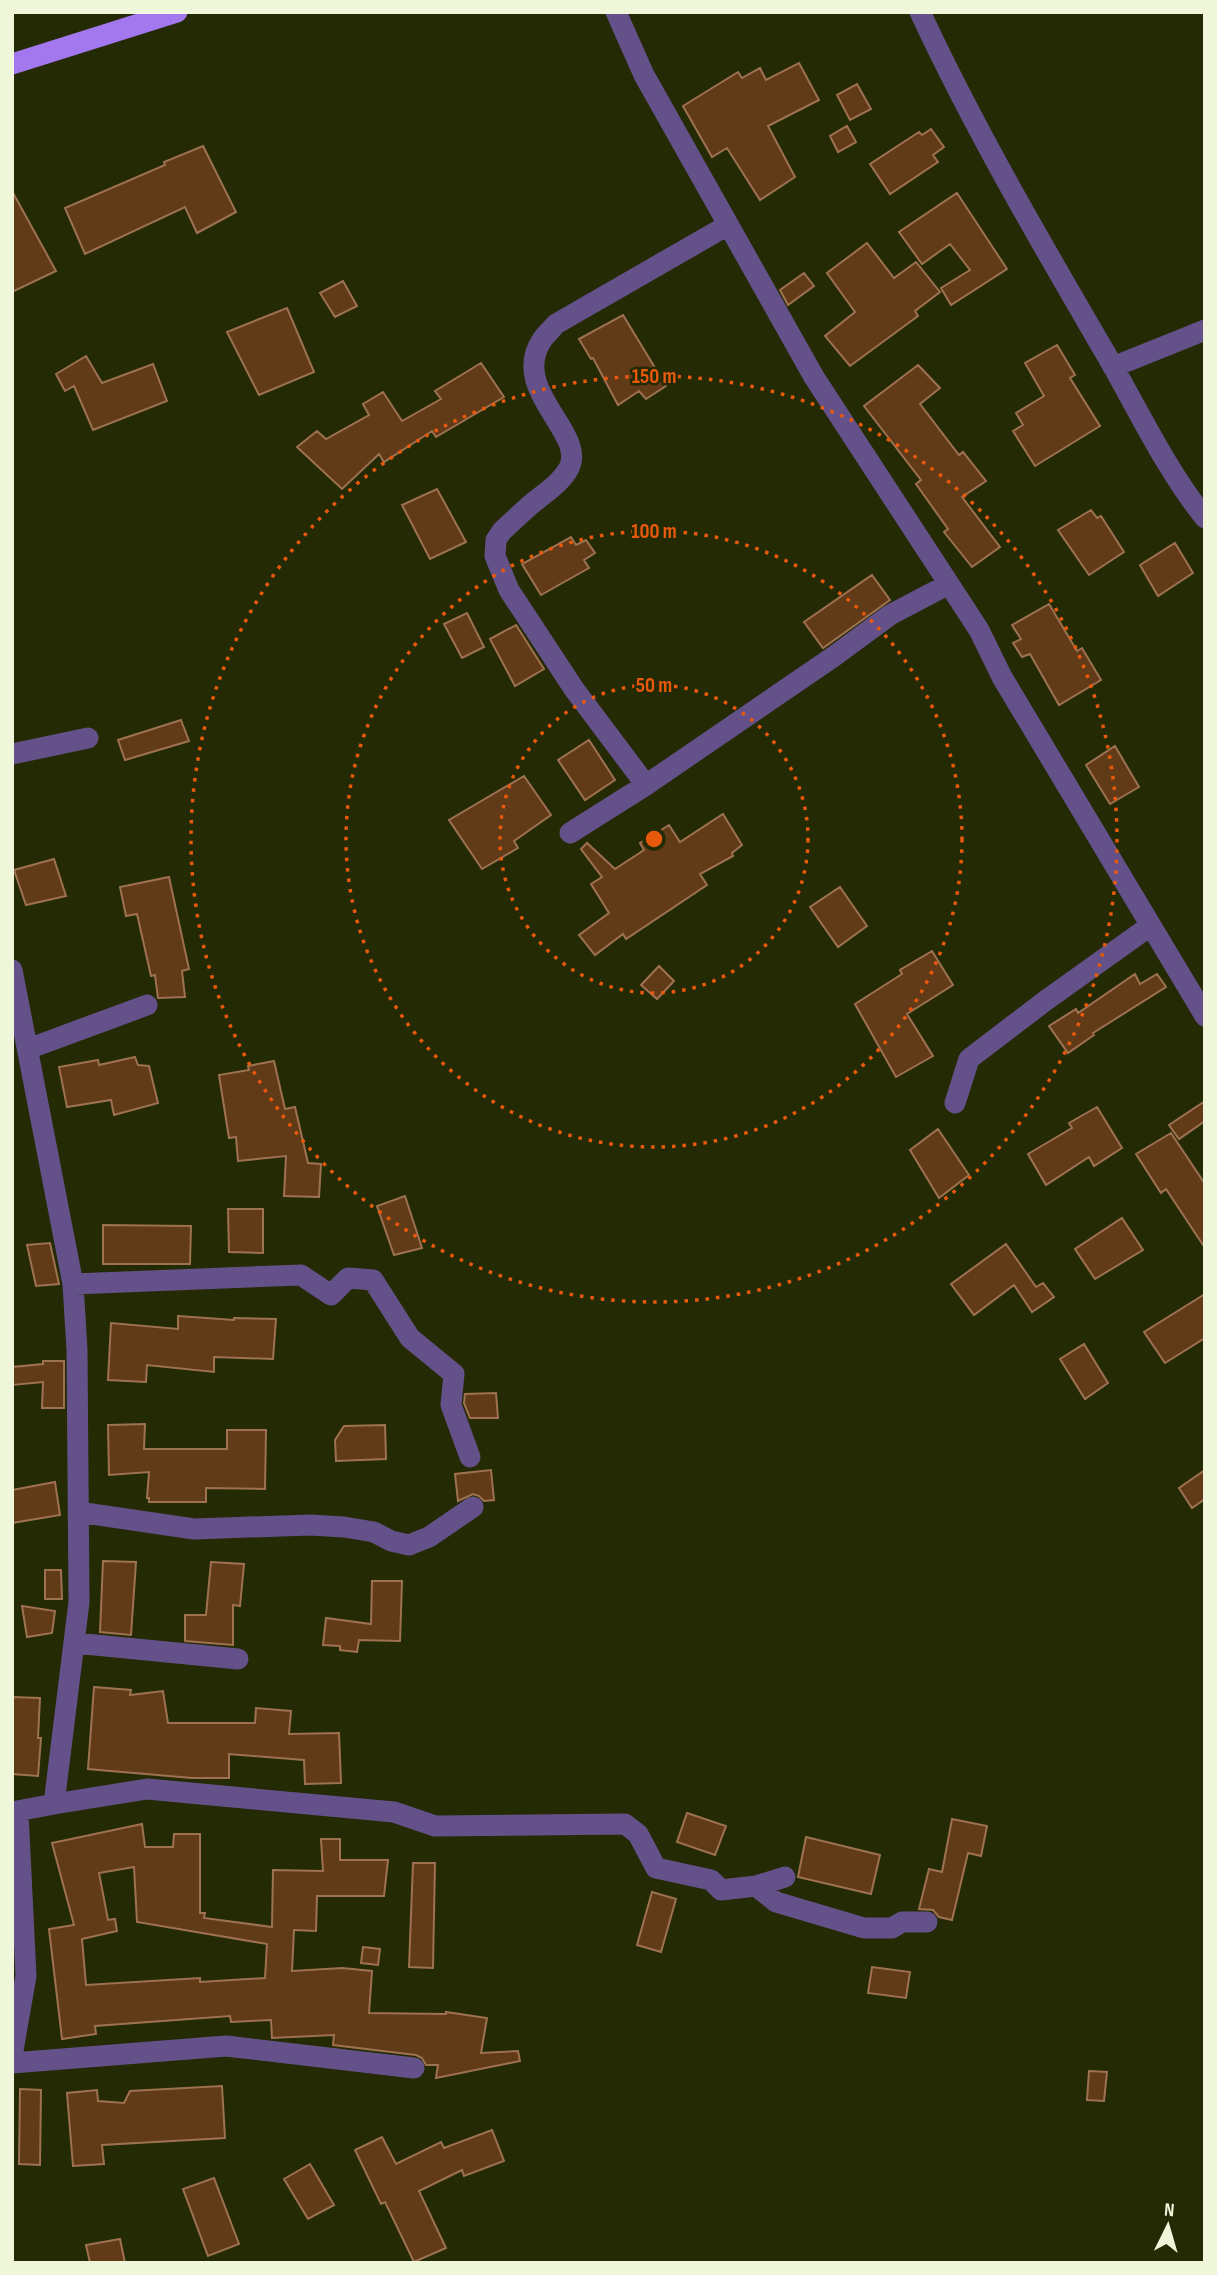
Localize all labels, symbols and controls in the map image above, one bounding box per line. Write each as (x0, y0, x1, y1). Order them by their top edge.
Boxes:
text: 150 m (632, 364, 676, 389)
text: 100 m (631, 519, 677, 544)
text: 50 m (636, 673, 672, 698)
centre of rings (642, 827, 666, 851)
north arrow (1133, 2191, 1203, 2261)
text: N (1163, 2199, 1175, 2222)

